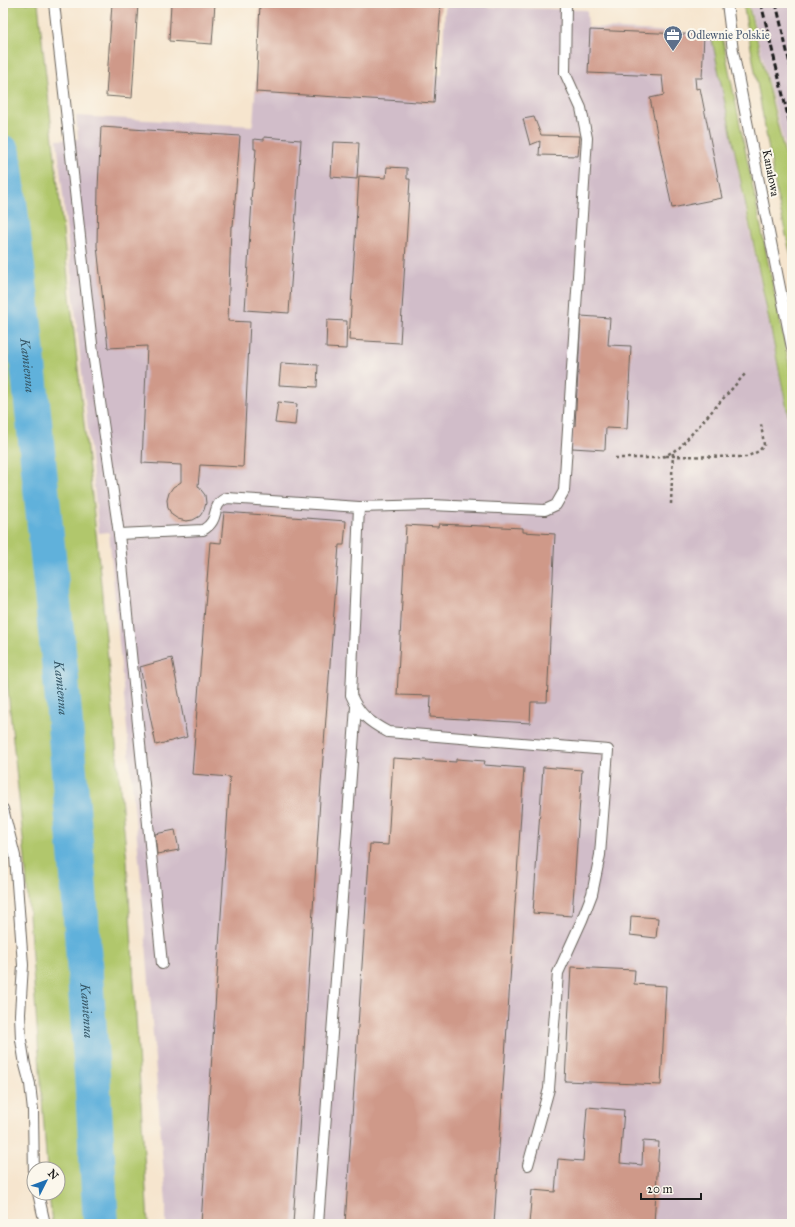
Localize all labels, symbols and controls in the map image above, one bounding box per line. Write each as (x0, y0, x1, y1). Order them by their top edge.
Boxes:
office icon: Odlewnie Polskie (662, 24, 684, 52)
place label: Odlewnie Polskie (687, 28, 770, 42)
street label: Kanałowa (760, 148, 783, 198)
water label: Kamienna (16, 337, 38, 394)
water label: Kamienna (50, 659, 71, 716)
water label: Kamienna (77, 982, 96, 1039)
north arrow (26, 1161, 66, 1201)
text: N (45, 1167, 61, 1183)
scale bar (641, 1175, 701, 1201)
text: 20 m (647, 1182, 673, 1196)

